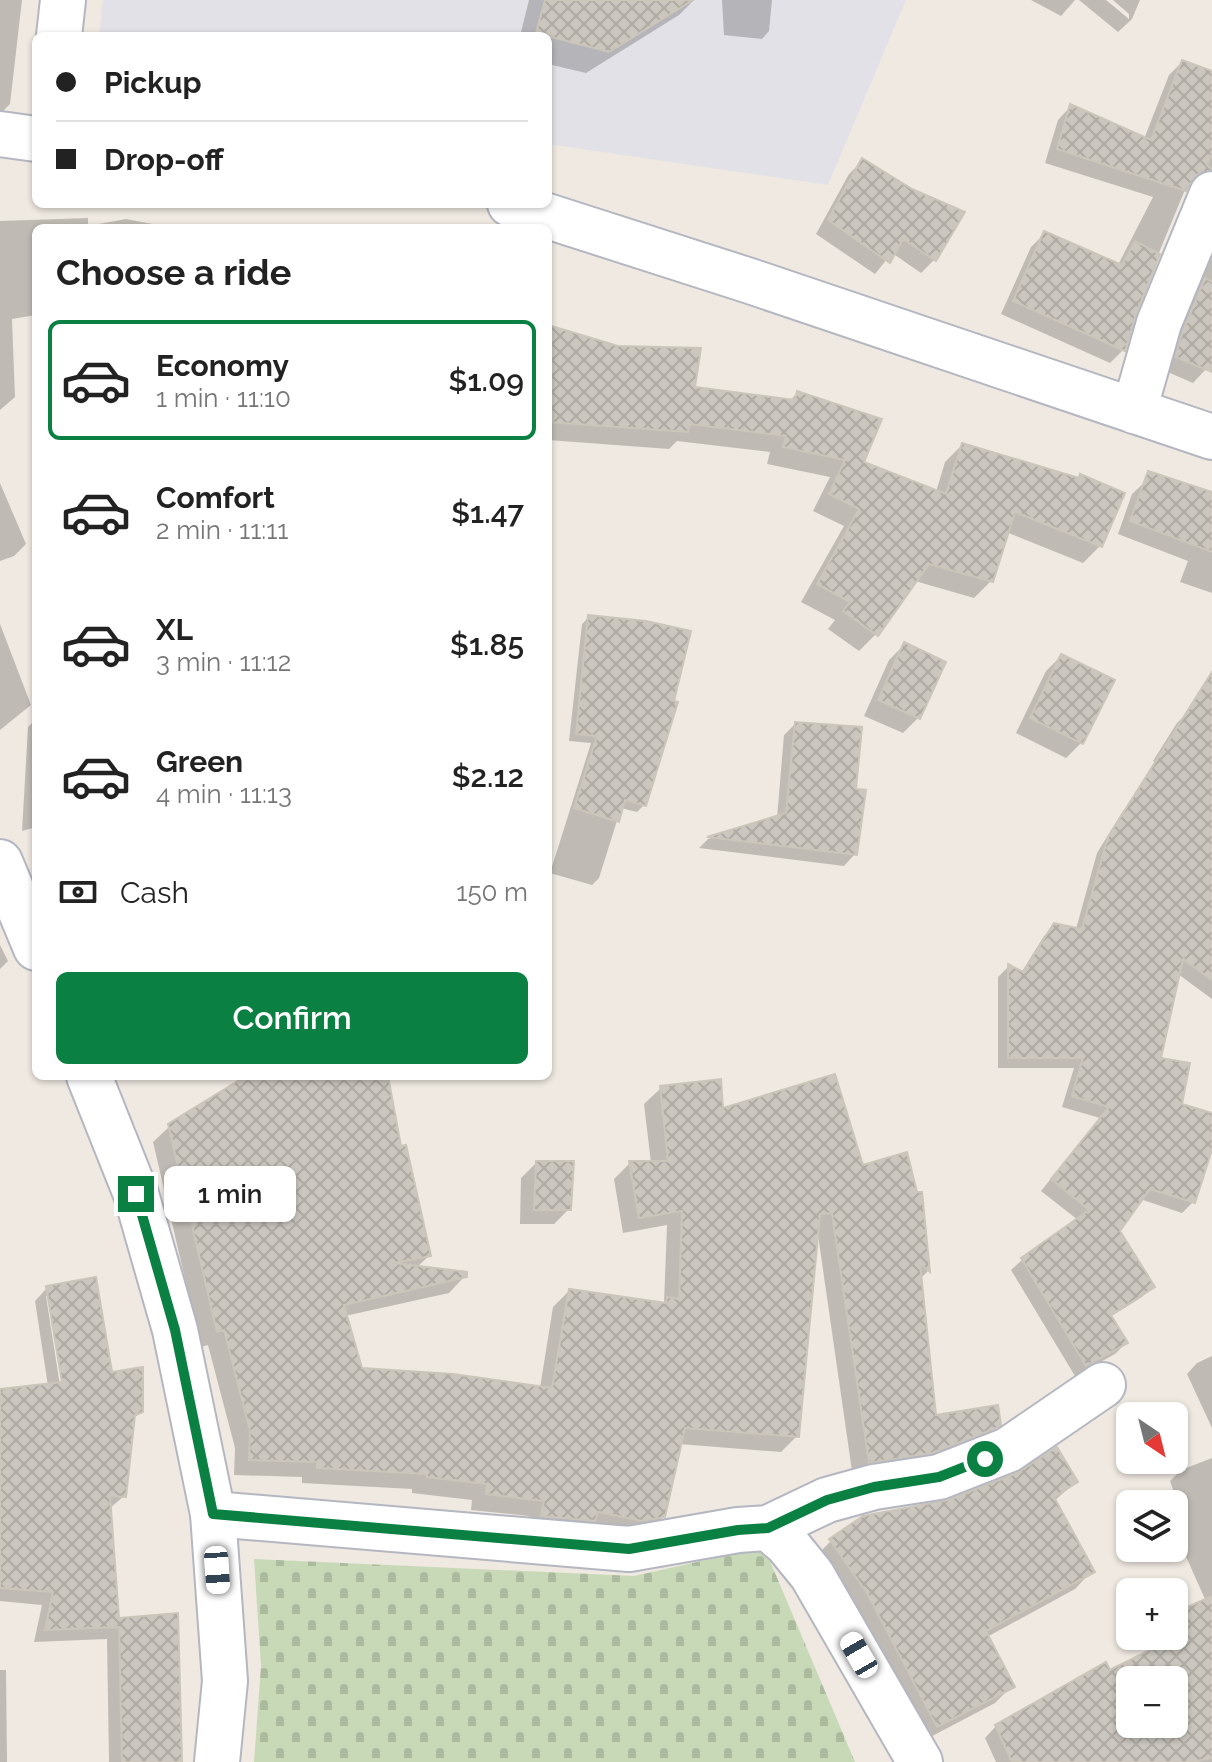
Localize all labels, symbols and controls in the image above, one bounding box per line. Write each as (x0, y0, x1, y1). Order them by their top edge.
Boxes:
text: Pickup (104, 65, 202, 100)
text: Drop-off (104, 142, 224, 177)
text: Choose a ride (56, 251, 291, 293)
icon: car (60, 344, 132, 416)
text: Economy (156, 348, 289, 383)
text: $1.09 (449, 363, 524, 398)
text: 1 min · 11:10 (156, 383, 291, 413)
icon: car (60, 476, 132, 548)
text: Comfort (156, 480, 275, 515)
text: $1.47 (451, 495, 524, 530)
text: 2 min · 11:11 (156, 515, 288, 545)
icon: car (60, 608, 132, 680)
text: XL (156, 612, 193, 647)
text: $1.85 (450, 627, 524, 662)
text: 3 min · 11:12 (156, 647, 291, 677)
icon: car (60, 740, 132, 812)
text: Green (156, 744, 243, 779)
text: $2.12 (452, 759, 524, 794)
text: 4 min · 11:13 (156, 779, 292, 809)
icon: cash (56, 870, 100, 914)
text: Cash (120, 875, 189, 910)
text: 150 m (456, 877, 528, 907)
button: Confirm (56, 972, 528, 1064)
callout: 1 min (164, 1166, 296, 1222)
route end (118, 1176, 154, 1212)
text: 1 min (198, 1179, 262, 1209)
north arrow (1116, 1402, 1188, 1474)
map controls (1116, 1402, 1188, 1738)
route start (967, 1441, 1003, 1477)
button: layers (1116, 1490, 1188, 1562)
car (203, 1545, 231, 1595)
button: + (1116, 1578, 1188, 1650)
car (837, 1628, 881, 1682)
button: − (1116, 1666, 1188, 1738)

